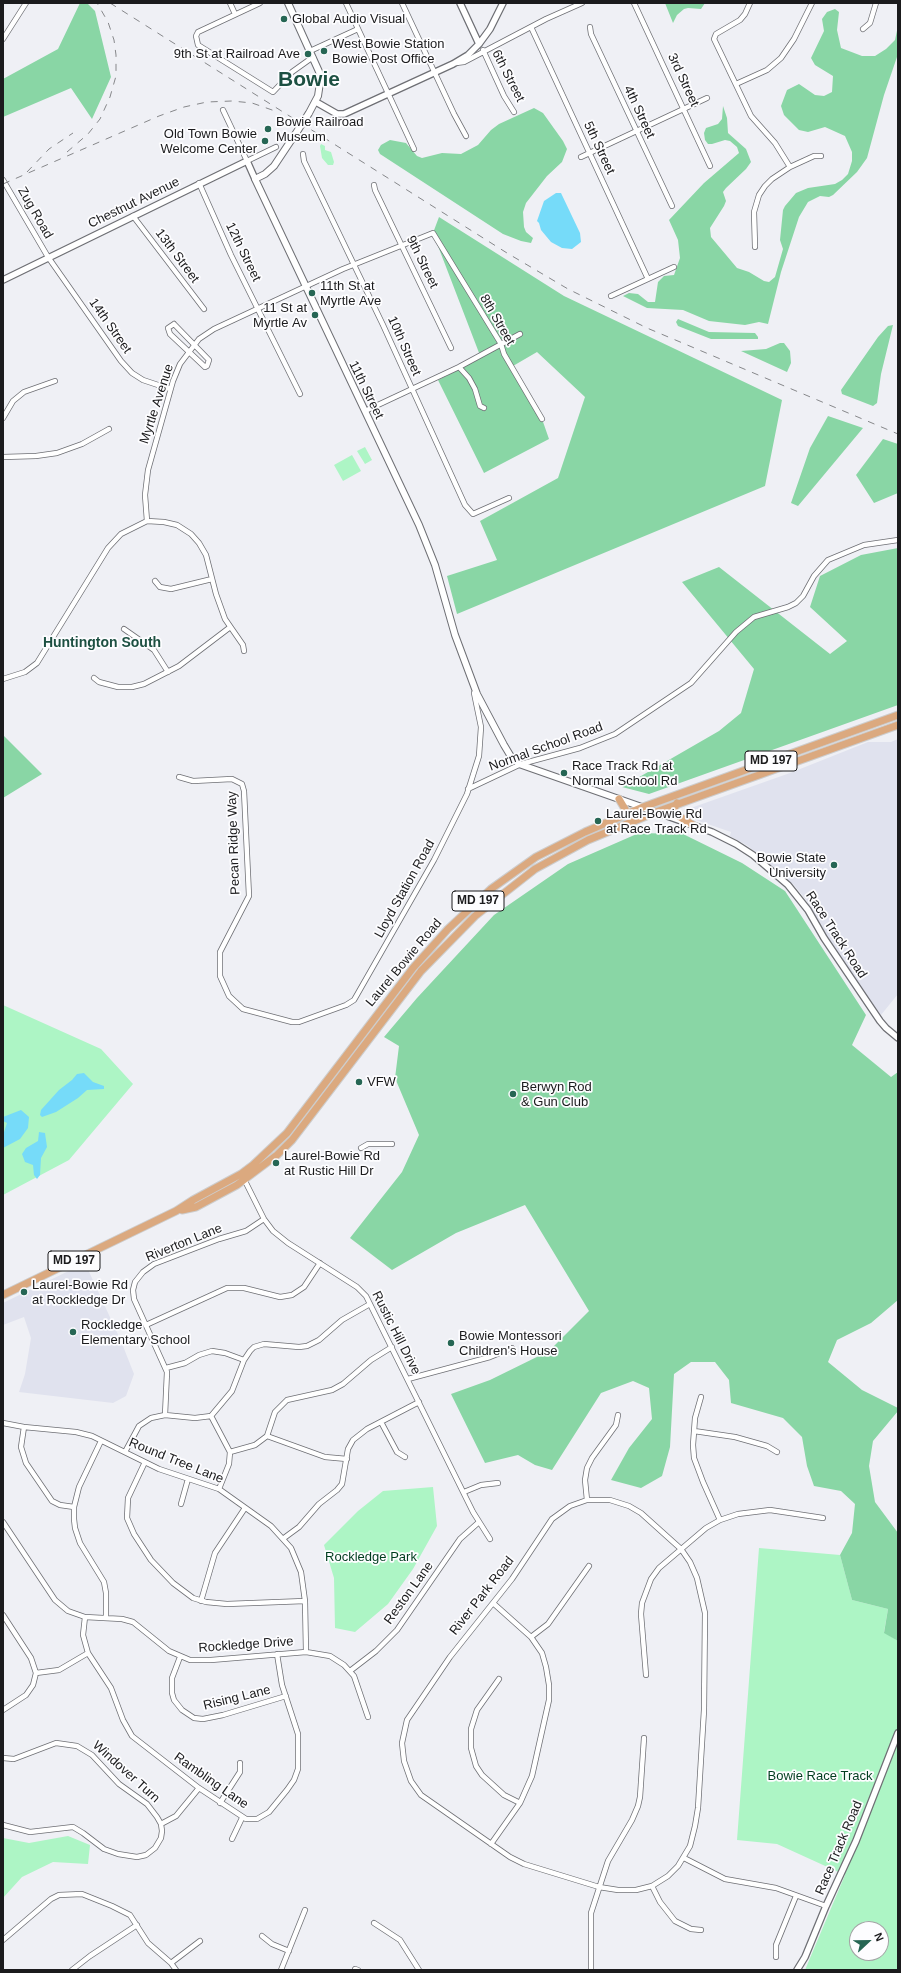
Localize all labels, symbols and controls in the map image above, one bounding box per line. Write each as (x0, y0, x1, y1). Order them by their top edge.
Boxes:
place label: Global Audio Visual (292, 11, 405, 27)
marker: Global Audio Visual (279, 14, 289, 24)
place label: West Bowie Station Bowie Post Office (332, 36, 444, 67)
place label: 9th St at Railroad Ave (174, 46, 300, 62)
marker: West Bowie Station Bowie Post Office (319, 46, 329, 56)
street label: 6th Street (488, 47, 528, 105)
marker: 9th St at Railroad Ave (303, 49, 313, 59)
street label: 3rd Street (664, 51, 702, 109)
district label: Bowie (278, 67, 340, 93)
street label: 4th Street (620, 83, 658, 141)
place label: Bowie Railroad Museum (276, 114, 363, 145)
street label: 5th Street (580, 119, 618, 177)
marker: Bowie Railroad Museum (263, 124, 273, 134)
place label: Old Town Bowie Welcome Center (160, 126, 257, 157)
marker: Old Town Bowie Welcome Center (260, 136, 270, 146)
street label: Chestnut Avenue (86, 174, 182, 232)
street label: Zug Road (14, 184, 56, 242)
street label: 12th Street (222, 220, 264, 284)
street label: 13th Street (152, 226, 202, 286)
street label: 9th Street (403, 233, 441, 291)
place label: 11th St at Myrtle Ave (320, 278, 381, 309)
marker: 11th St at Myrtle Ave (307, 288, 317, 298)
street label: 8th Street (476, 292, 518, 348)
street label: 14th Street (85, 295, 135, 357)
place label: 11 St at Myrtle Av (253, 300, 307, 331)
marker: 11 St at Myrtle Av (310, 310, 320, 320)
street label: 10th Street (384, 314, 424, 378)
street label: 11th Street (345, 358, 387, 422)
street label: Myrtle Avenue (137, 362, 177, 446)
district label: Huntington South (43, 635, 161, 651)
street label: Normal School Road (487, 719, 605, 775)
road number: MD 197 (745, 751, 797, 771)
place label: Race Track Rd at Normal School Rd (572, 758, 677, 789)
marker: Race Track Rd at Normal School Rd (559, 768, 569, 778)
street label: Pecan Ridge Way (224, 791, 244, 895)
place label: Laurel-Bowie Rd at Race Track Rd (606, 806, 707, 837)
marker: Laurel-Bowie Rd at Race Track Rd (593, 816, 603, 826)
street label: Lloyd Station Road (372, 837, 438, 941)
place label: Bowie State University (757, 850, 826, 881)
marker: Bowie State University (829, 860, 839, 870)
street label: Race Track Road (802, 889, 870, 981)
road number: MD 197 (452, 891, 504, 911)
street label: Laurel Bowie Road (363, 916, 445, 1010)
place label: VFW (367, 1074, 396, 1090)
marker: VFW (354, 1077, 364, 1087)
place label: Berwyn Rod & Gun Club (521, 1079, 592, 1110)
marker: Berwyn Rod & Gun Club (508, 1089, 518, 1099)
place label: Laurel-Bowie Rd at Rustic Hill Dr (284, 1148, 380, 1179)
marker: Laurel-Bowie Rd at Rustic Hill Dr (271, 1158, 281, 1168)
street label: Riverton Lane (144, 1221, 224, 1265)
road number: MD 197 (48, 1251, 100, 1271)
place label: Laurel-Bowie Rd at Rockledge Dr (32, 1277, 128, 1308)
marker: Laurel-Bowie Rd at Rockledge Dr (19, 1287, 29, 1297)
street label: Rustic Hill Drive (368, 1289, 424, 1377)
place label: Rockledge Elementary School (81, 1317, 190, 1348)
marker: Rockledge Elementary School (68, 1327, 78, 1337)
place label: Bowie Montessori Children's House (459, 1328, 562, 1359)
marker: Bowie Montessori Children's House (446, 1338, 456, 1348)
street label: Round Tree Lane (126, 1435, 226, 1487)
park label: Rockledge Park (325, 1549, 417, 1565)
street label: River Park Road (446, 1554, 518, 1638)
street label: Reston Lane (381, 1559, 437, 1627)
street label: Rockledge Drive (198, 1634, 294, 1656)
street label: Rising Lane (202, 1682, 272, 1714)
street label: Windover Turn (89, 1738, 163, 1806)
street label: Rambling Lane (171, 1750, 251, 1812)
park label: Bowie Race Track (768, 1768, 872, 1784)
street label: Race Track Road (812, 1799, 866, 1897)
north arrow (849, 1921, 889, 1961)
text: N (872, 1931, 886, 1943)

